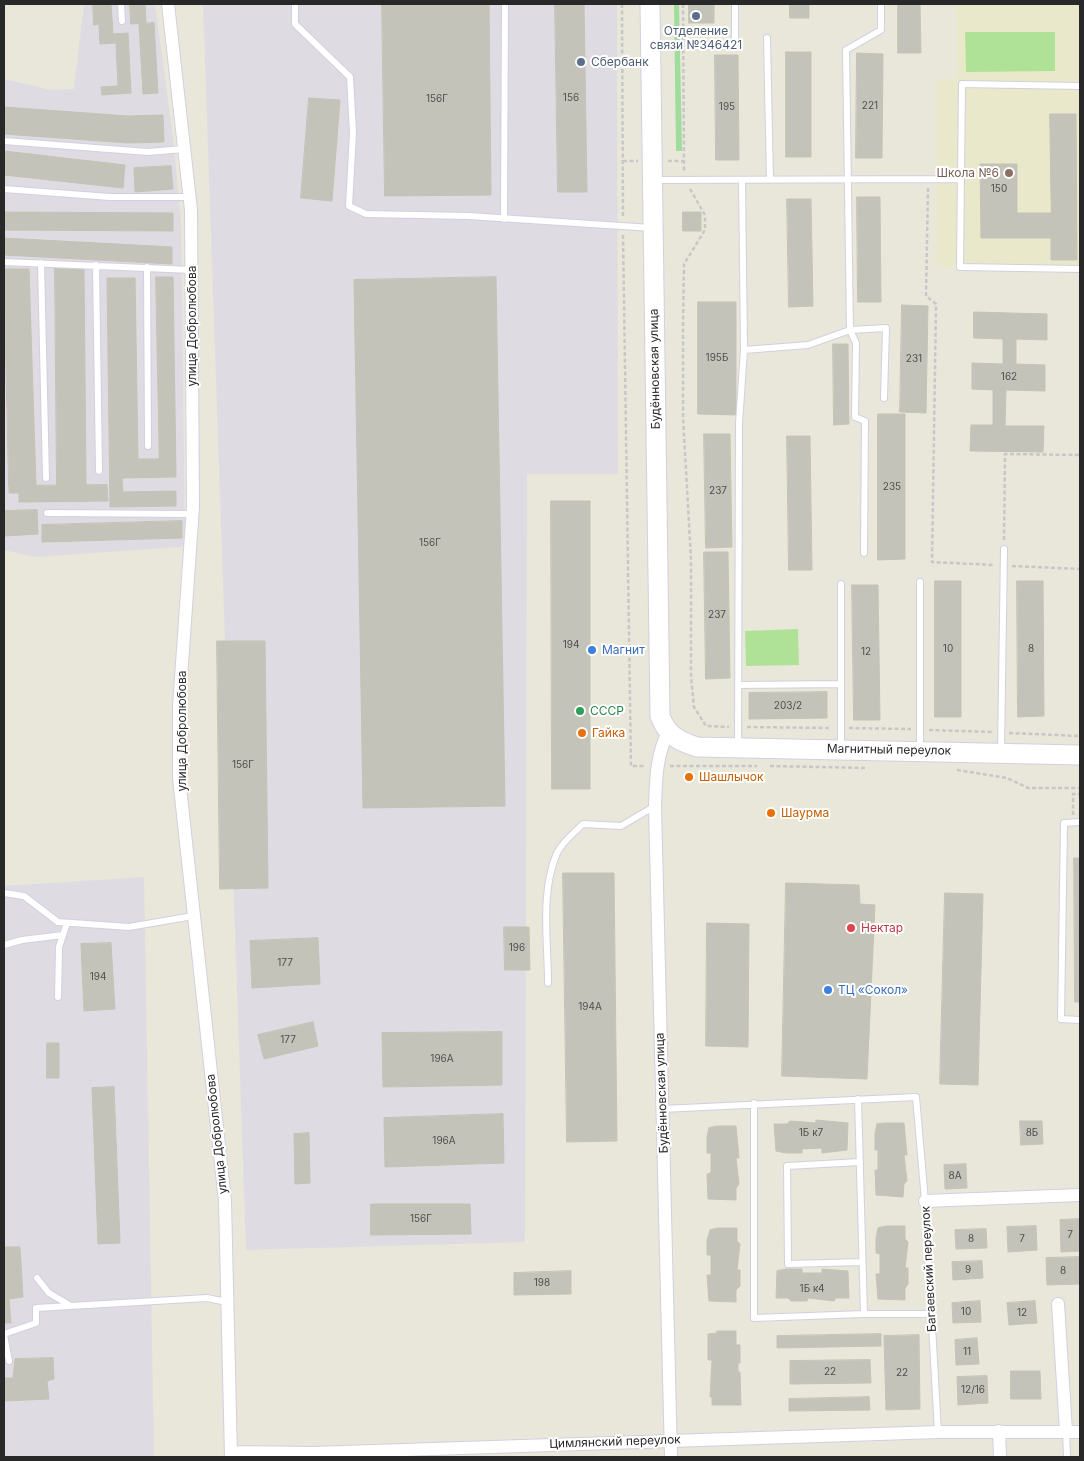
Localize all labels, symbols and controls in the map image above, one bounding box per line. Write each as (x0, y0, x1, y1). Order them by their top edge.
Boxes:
marker: Отделение связи №346421 (690, 10, 702, 22)
place label: Отделение связи №346421 (650, 24, 742, 52)
place label: Сбербанк (591, 55, 649, 69)
marker: Сбербанк (575, 56, 587, 68)
house number: 156 (563, 92, 579, 104)
house number: 156Г (426, 93, 448, 105)
house number: 221 (862, 100, 878, 112)
house number: 195 (719, 101, 735, 113)
place label: Школа №6 (937, 166, 999, 180)
marker: Школа №6 (1003, 167, 1015, 179)
house number: 150 (991, 183, 1007, 195)
street label: улица Добролюбова (185, 266, 199, 386)
street label: Будённовская улица (647, 308, 663, 430)
house number: 195Б (706, 352, 728, 364)
house number: 231 (906, 353, 922, 365)
house number: 162 (1001, 371, 1017, 383)
house number: 235 (883, 481, 901, 493)
house number: 237 (709, 485, 727, 497)
house number: 156Г (419, 537, 441, 549)
house number: 237 (708, 609, 726, 621)
house number: 194 (563, 639, 579, 651)
place label: Магнит (602, 643, 645, 657)
house number: 10 (943, 643, 953, 655)
house number: 8 (1028, 643, 1034, 655)
marker: Магнит (586, 644, 598, 656)
house number: 12 (861, 646, 871, 658)
street label: улица Добролюбова (175, 671, 189, 791)
house number: 203/2 (774, 700, 802, 712)
place label: СССР (590, 704, 624, 718)
marker: СССР (574, 705, 586, 717)
place label: Гайка (592, 726, 625, 740)
marker: Гайка (576, 727, 588, 739)
street label: Магнитный переулок (827, 742, 951, 758)
house number: 156Г (232, 759, 254, 771)
place label: Шашлычок (699, 770, 763, 784)
marker: Шашлычок (683, 771, 695, 783)
place label: Шаурма (781, 806, 829, 820)
marker: Шаурма (765, 807, 777, 819)
place label: Нектар (861, 921, 903, 935)
marker: Нектар (845, 922, 857, 934)
house number: 196 (509, 942, 525, 954)
house number: 177 (277, 957, 293, 969)
house number: 194 (90, 971, 106, 983)
place label: ТЦ «Сокол» (838, 983, 908, 997)
marker: ТЦ «Сокол» (822, 984, 834, 996)
house number: 194А (578, 1001, 602, 1013)
street label: Будённовская улица (653, 1032, 671, 1154)
house number: 177 (280, 1034, 296, 1046)
house number: 196А (430, 1053, 454, 1065)
street label: улица Добролюбова (204, 1073, 230, 1195)
house number: 1Б к7 (799, 1127, 823, 1139)
house number: 8Б (1026, 1127, 1038, 1139)
house number: 196А (432, 1135, 456, 1147)
house number: 8А (948, 1170, 962, 1182)
street label: Багаевский переулок (919, 1206, 939, 1332)
house number: 156Г (410, 1213, 432, 1225)
house number: 7 (1067, 1229, 1073, 1241)
house number: 8 (968, 1233, 974, 1245)
house number: 7 (1019, 1233, 1025, 1245)
house number: 9 (965, 1264, 971, 1276)
house number: 8 (1060, 1265, 1066, 1277)
house number: 198 (534, 1277, 550, 1289)
house number: 1Б к4 (800, 1283, 824, 1295)
house number: 10 (961, 1306, 971, 1318)
house number: 12 (1017, 1307, 1027, 1319)
house number: 11 (963, 1346, 971, 1358)
house number: 22 (824, 1366, 836, 1378)
house number: 22 (896, 1367, 908, 1379)
house number: 12/16 (961, 1384, 985, 1396)
street label: Цимлянский переулок (549, 1433, 681, 1451)

